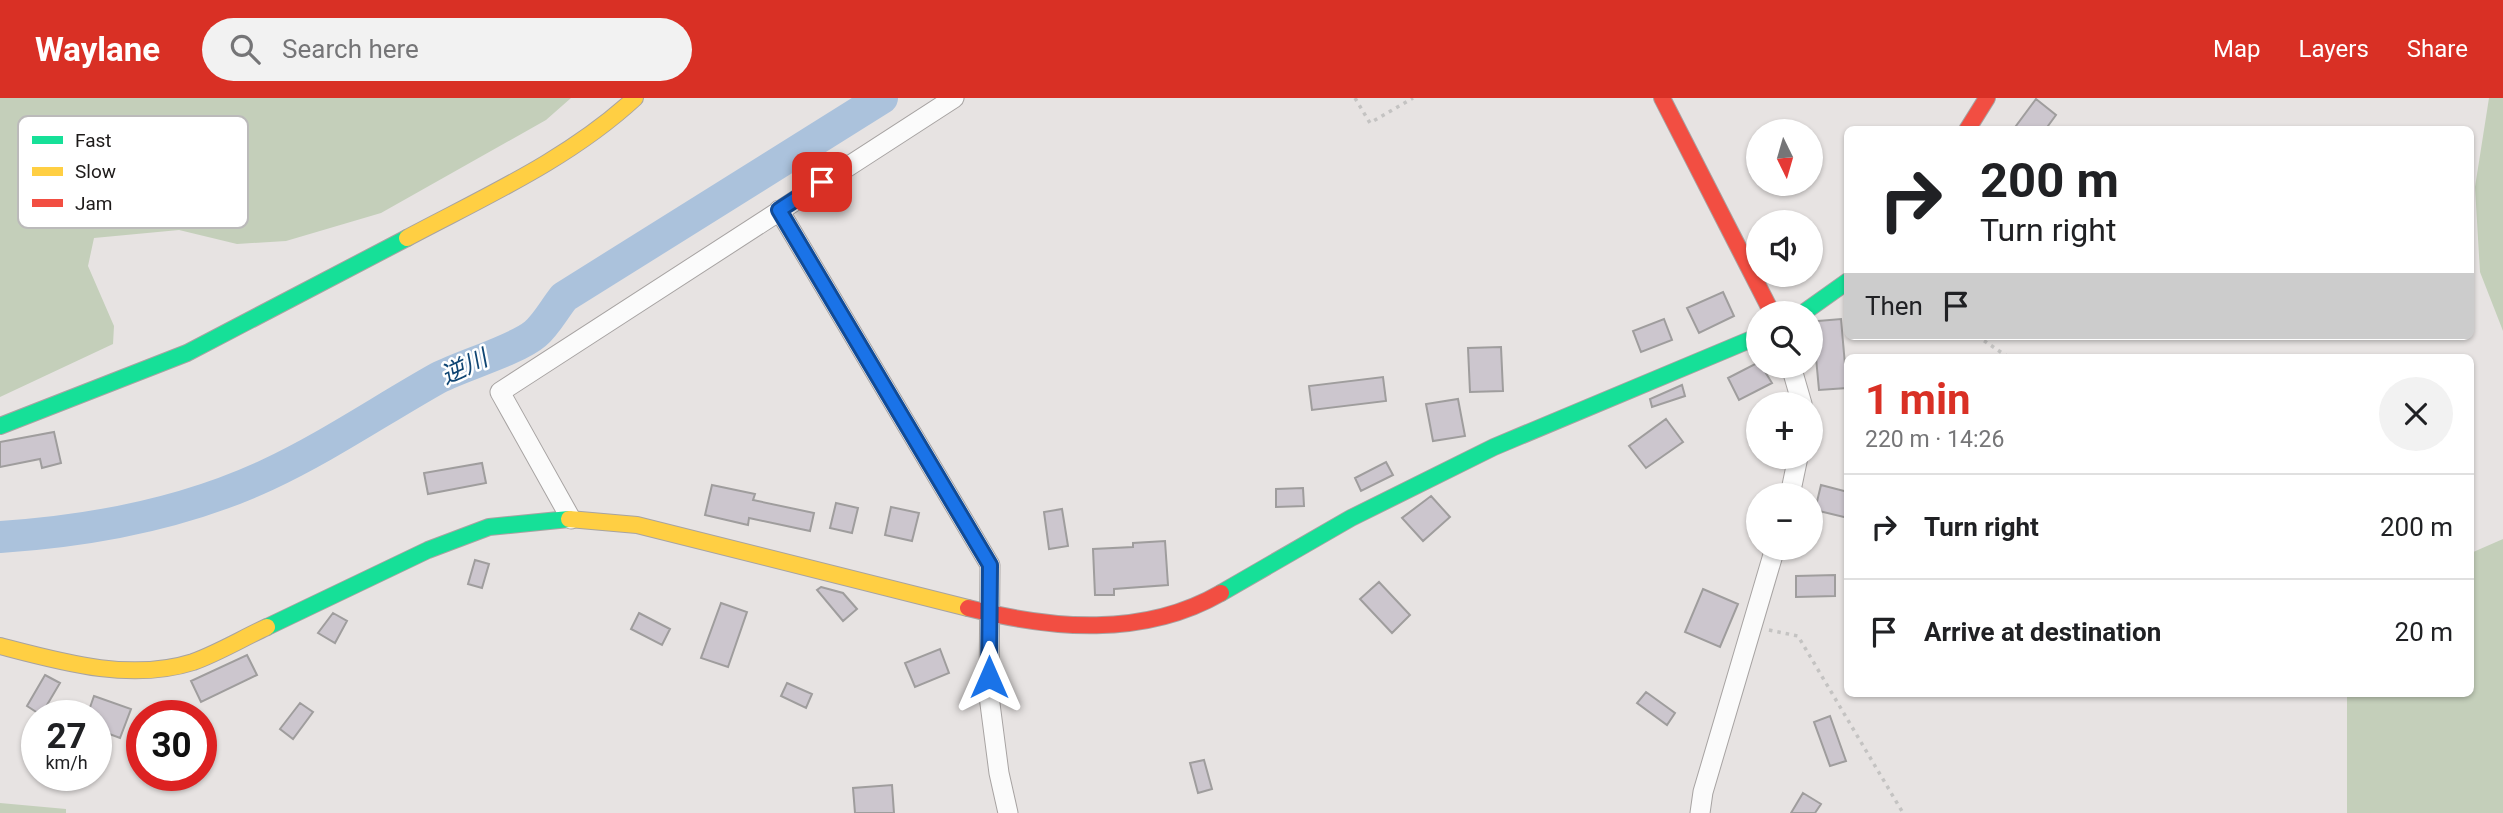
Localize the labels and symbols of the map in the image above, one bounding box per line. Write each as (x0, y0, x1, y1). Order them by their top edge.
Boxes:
legend (18, 116, 248, 228)
north arrow (1746, 119, 1824, 196)
text: Fast (75, 129, 112, 152)
pin (792, 152, 852, 212)
text: Slow (75, 160, 116, 183)
text: Jam (75, 192, 112, 215)
water label: 逆川 (436, 343, 494, 390)
position arrow (952, 640, 1026, 714)
speed limit sign: 30 (126, 700, 217, 791)

